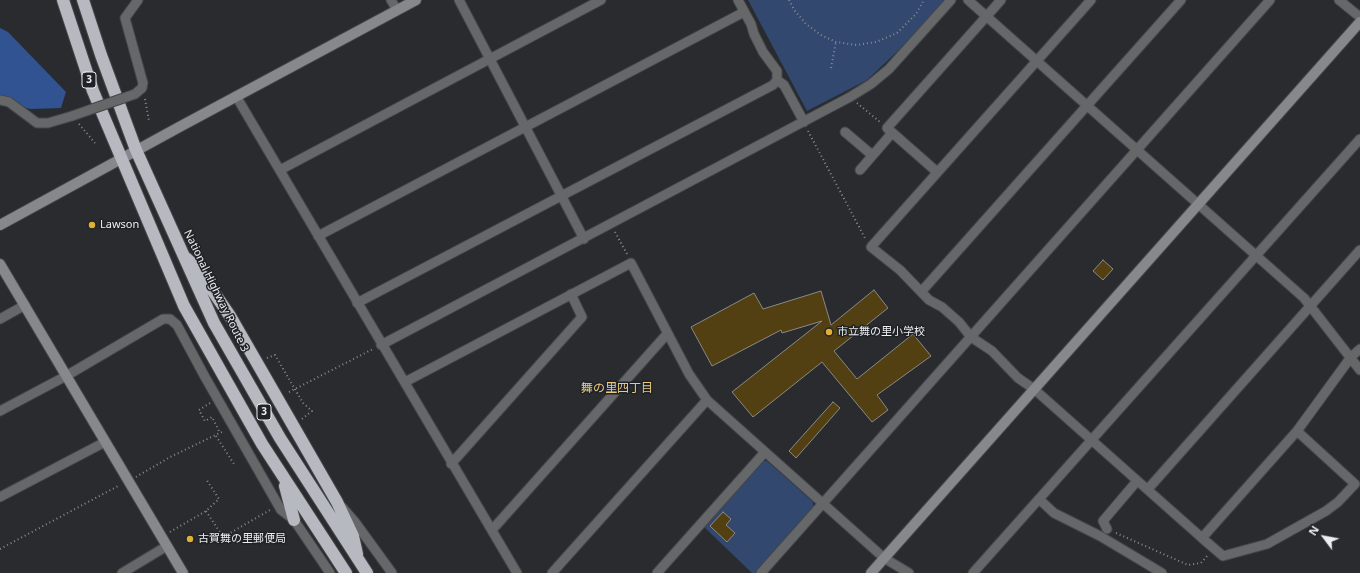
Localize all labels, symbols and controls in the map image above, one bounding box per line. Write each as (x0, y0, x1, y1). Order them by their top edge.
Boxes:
road number: 3 (82, 72, 96, 88)
place label: Lawson (100, 218, 139, 232)
marker: Lawson (87, 220, 97, 230)
street label: National Highway Route 3 (181, 228, 251, 354)
place label: 市立舞の里小学校 (837, 325, 925, 339)
marker: 市立舞の里小学校 (824, 327, 834, 337)
district label: 舞の里四丁目 (581, 382, 653, 396)
road number: 3 (257, 404, 271, 420)
north arrow (1304, 517, 1344, 557)
text: N (1305, 523, 1322, 538)
place label: 古賀舞の里郵便局 (198, 532, 286, 546)
marker: 古賀舞の里郵便局 (185, 534, 195, 544)

